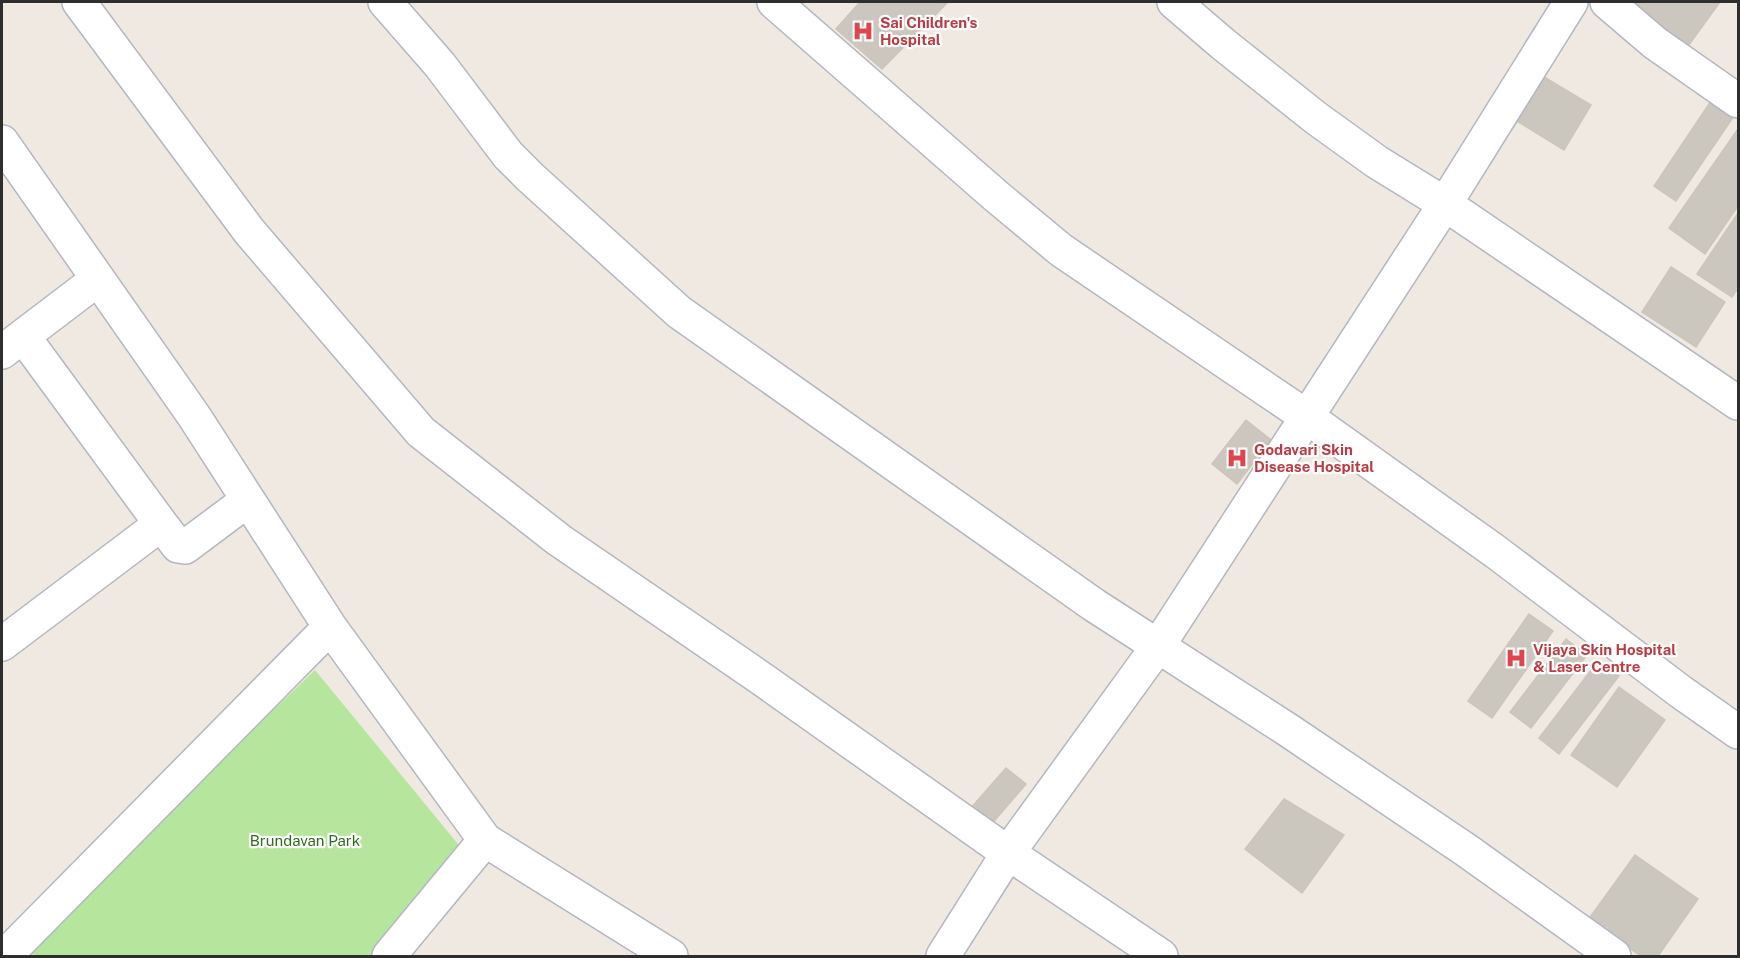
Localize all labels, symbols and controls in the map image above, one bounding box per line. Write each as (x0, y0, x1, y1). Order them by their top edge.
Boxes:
place label: Sai Children's Hospital (880, 14, 977, 48)
hospital icon: Sai Children's Hospital (851, 19, 875, 43)
place label: Godavari Skin Disease Hospital (1254, 441, 1374, 475)
hospital icon: Godavari Skin Disease Hospital (1225, 446, 1249, 470)
place label: Vijaya Skin Hospital & Laser Centre (1533, 641, 1676, 675)
hospital icon: Vijaya Skin Hospital & Laser Centre (1504, 646, 1528, 670)
park label: Brundavan Park (250, 832, 360, 849)

